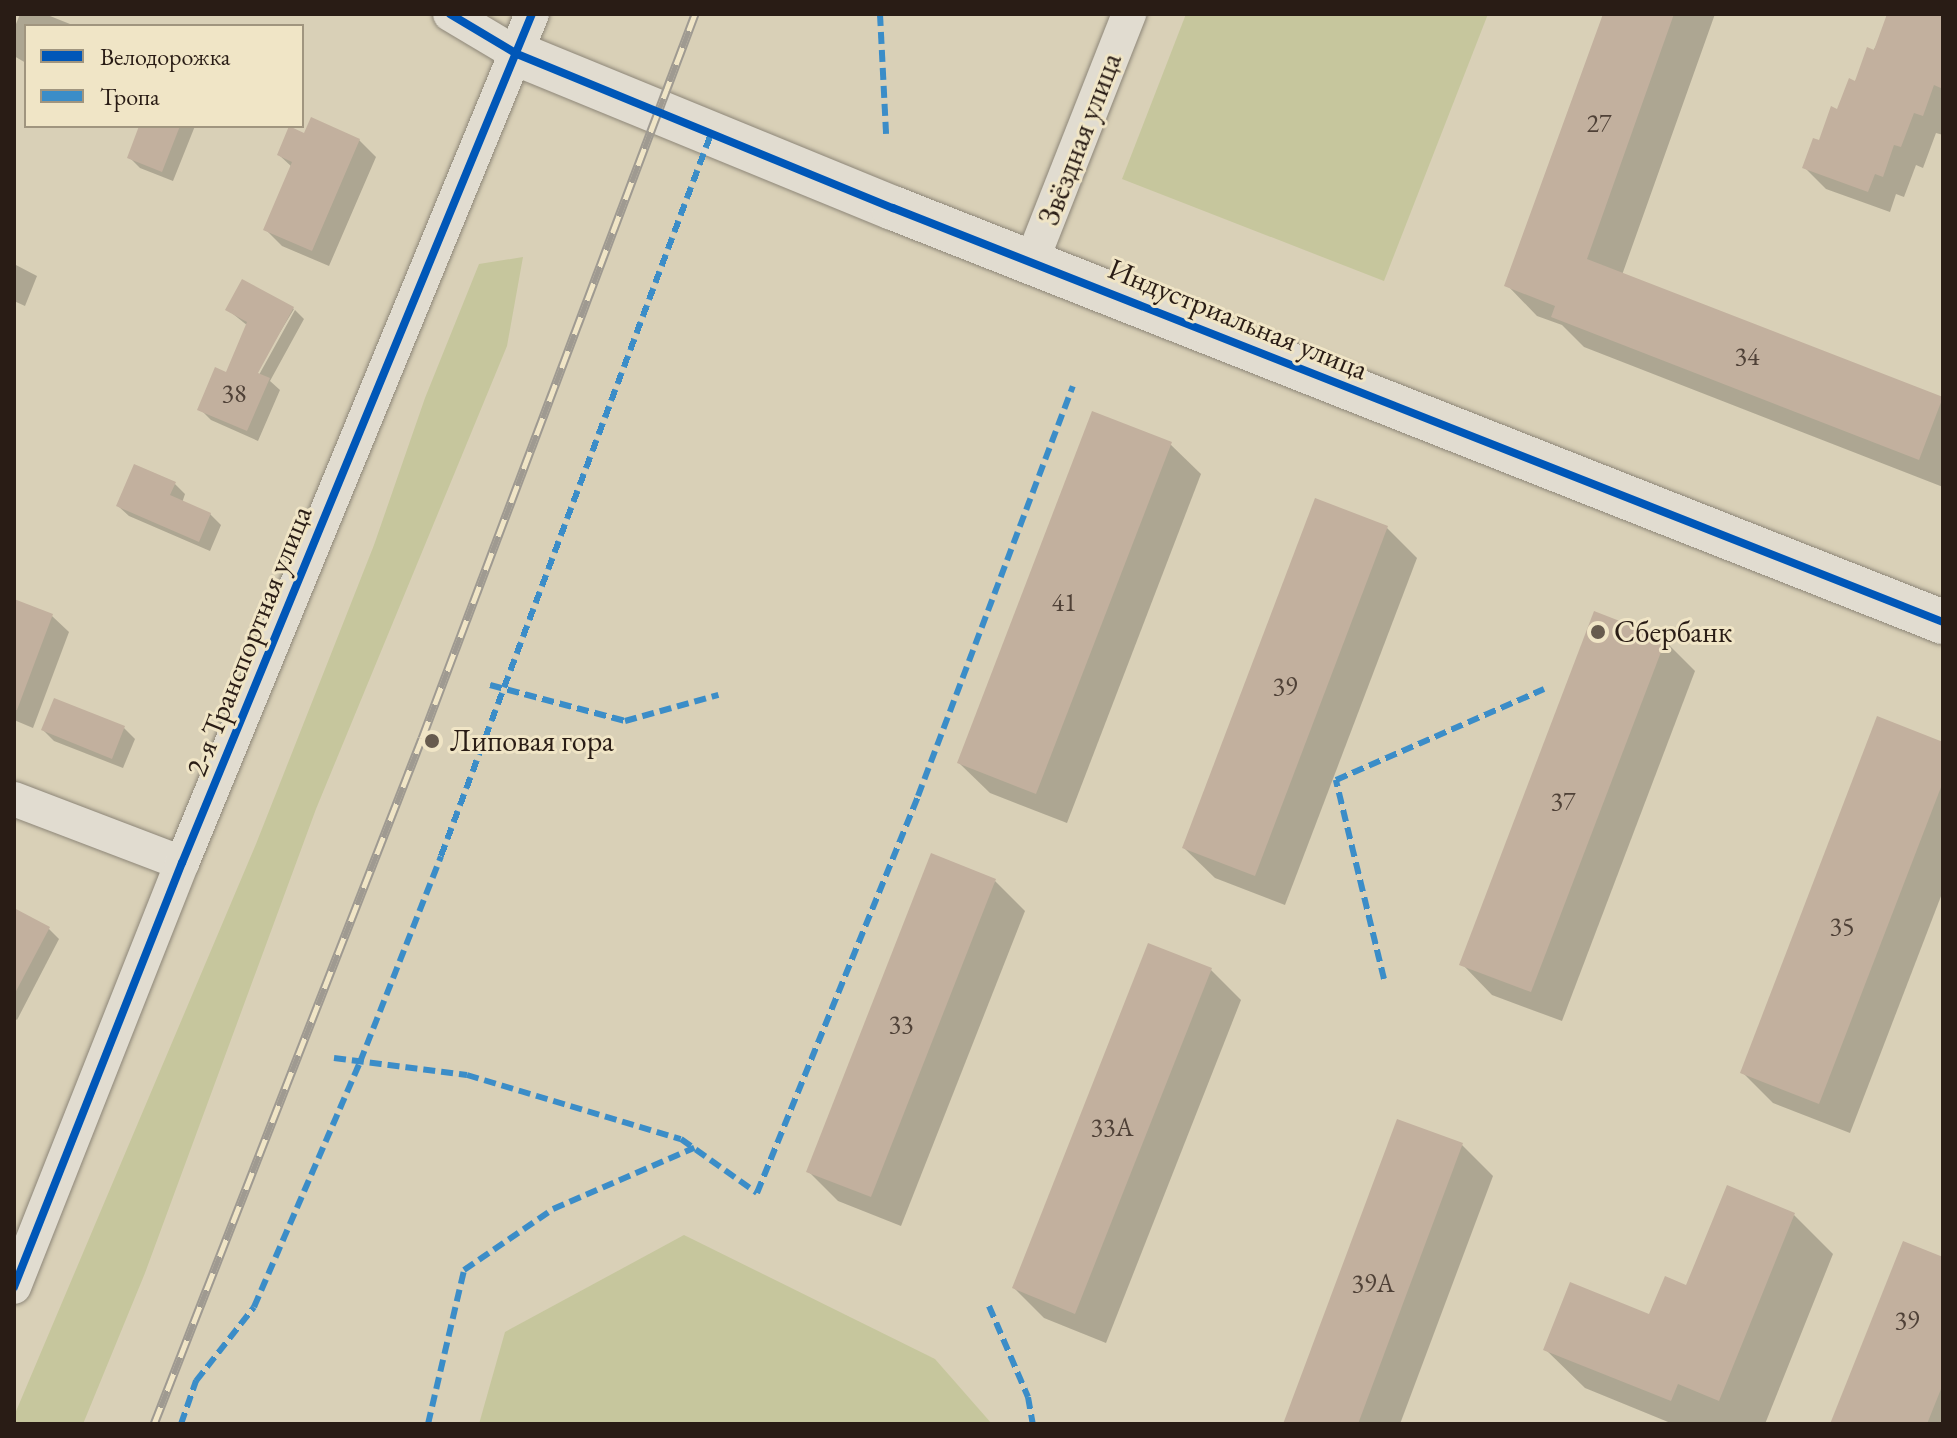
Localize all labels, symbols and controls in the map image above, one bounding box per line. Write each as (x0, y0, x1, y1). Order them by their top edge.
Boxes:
legend (24, 24, 304, 128)
text: Велодорожка (100, 41, 230, 72)
street label: Звёздная улица (1031, 48, 1129, 230)
text: Тропа (100, 81, 160, 112)
house number: 27 (1587, 108, 1611, 140)
street label: Индустриальная улица (1103, 250, 1373, 388)
house number: 34 (1735, 341, 1759, 373)
house number: 38 (222, 378, 246, 410)
street label: 2-я Транспортная улица (178, 501, 320, 781)
house number: 41 (1052, 587, 1076, 619)
place label: Сбербанк (1614, 614, 1732, 650)
marker: Сбербанк (1589, 623, 1607, 641)
house number: 39 (1273, 671, 1297, 703)
place label: Липовая гора (450, 723, 614, 759)
marker: Липовая гора (421, 730, 443, 752)
house number: 37 (1551, 786, 1575, 818)
house number: 35 (1830, 911, 1854, 943)
house number: 33 (889, 1009, 913, 1041)
house number: 33А (1091, 1112, 1133, 1144)
house number: 39А (1352, 1268, 1394, 1300)
house number: 39 (1895, 1305, 1919, 1337)

